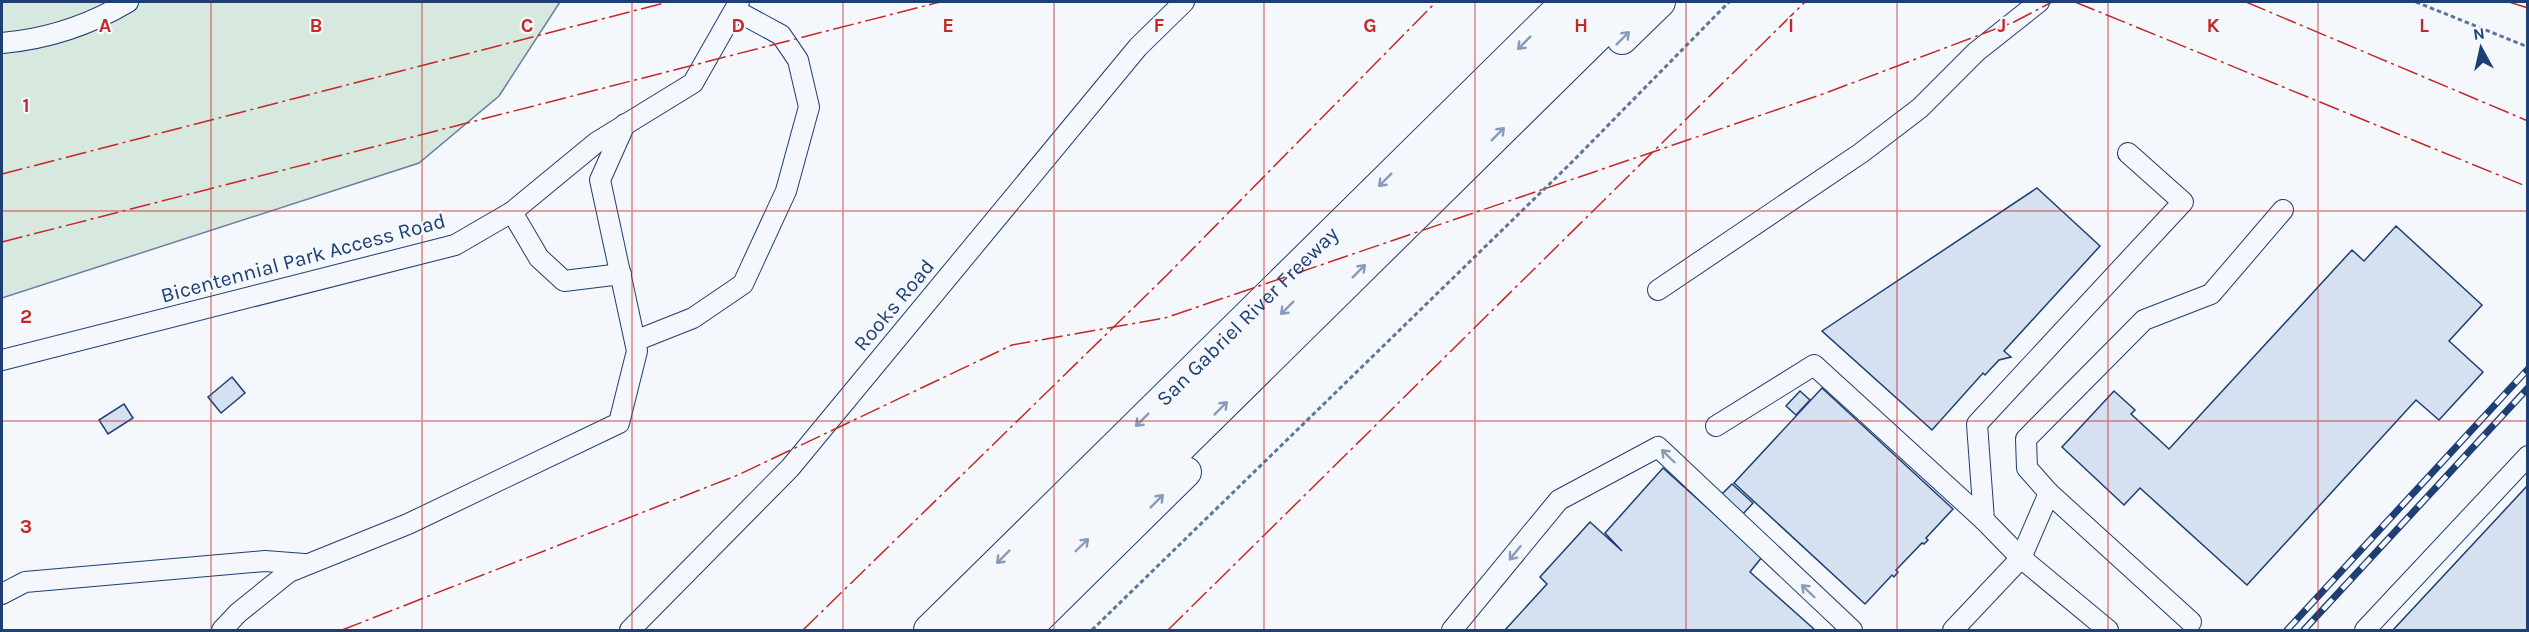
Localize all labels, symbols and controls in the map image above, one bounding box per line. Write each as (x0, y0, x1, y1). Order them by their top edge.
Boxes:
text: A (99, 14, 112, 37)
text: B (310, 14, 322, 37)
text: C (521, 14, 533, 37)
text: D (731, 14, 745, 37)
text: E (942, 14, 954, 37)
text: F (1154, 14, 1165, 37)
text: G (1363, 14, 1377, 37)
text: H (1574, 14, 1588, 37)
text: I (1788, 14, 1794, 37)
text: J (1998, 14, 2006, 37)
text: K (2206, 14, 2220, 37)
text: L (2419, 14, 2429, 37)
north arrow (2451, 18, 2511, 78)
text: N (2472, 23, 2486, 44)
one-way arrow (1616, 31, 1631, 45)
one-way arrow (1516, 35, 1531, 50)
text: 1 (22, 94, 30, 117)
one-way arrow (1491, 127, 1506, 142)
one-way arrow (1378, 172, 1393, 187)
street label: Bicentennial Park Access Road (158, 208, 448, 308)
street label: San Gabriel River Freeway (1152, 222, 1343, 411)
street label: Rooks Road (849, 254, 939, 356)
one-way arrow (1352, 264, 1367, 279)
one-way arrow (1280, 301, 1295, 315)
text: 2 (20, 305, 32, 328)
one-way arrow (1213, 401, 1228, 416)
one-way arrow (1134, 413, 1149, 427)
one-way arrow (1660, 449, 1675, 463)
one-way arrow (1149, 493, 1164, 508)
text: 3 (20, 515, 32, 538)
one-way arrow (1074, 538, 1089, 552)
one-way arrow (1509, 545, 1522, 561)
one-way arrow (996, 550, 1011, 564)
one-way arrow (1801, 585, 1816, 599)

